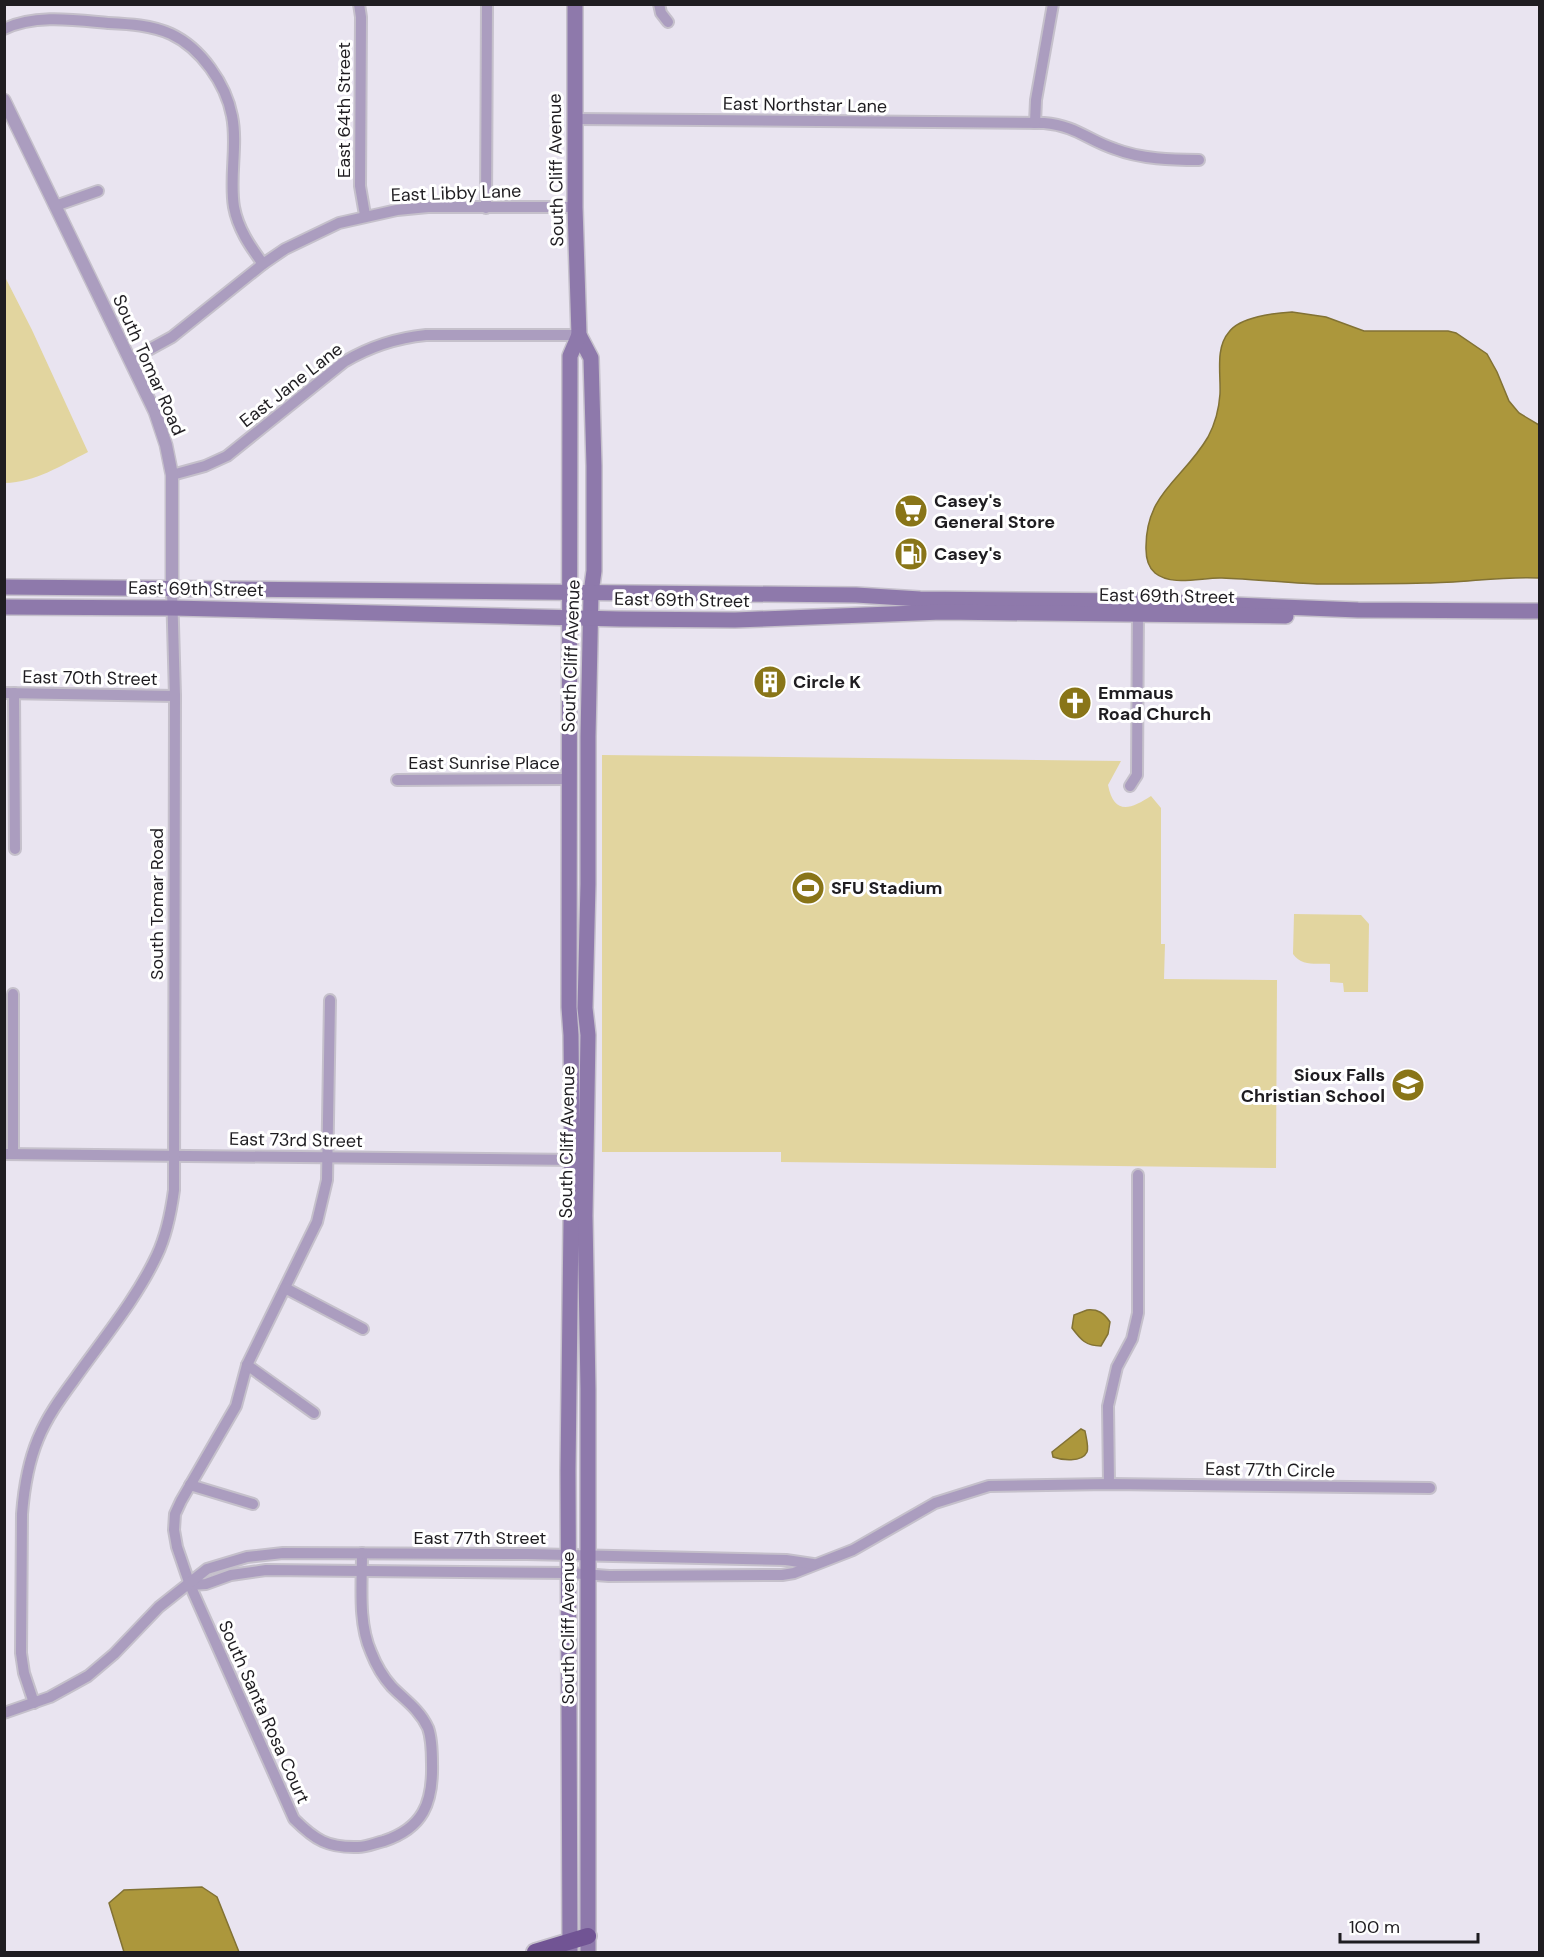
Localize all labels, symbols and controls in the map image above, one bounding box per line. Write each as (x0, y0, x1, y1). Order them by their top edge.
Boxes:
street label: East 64th Street (332, 42, 356, 178)
street label: East Northstar Lane (723, 92, 887, 118)
street label: South Cliff Avenue (543, 93, 569, 247)
street label: East Libby Lane (390, 179, 522, 207)
street label: South Tomar Road (107, 291, 191, 439)
street label: East Jane Lane (235, 337, 347, 433)
place label: Casey's General Store (934, 489, 1055, 534)
supermarket icon: Casey's General Store (893, 493, 929, 529)
fuel station icon: Casey's (893, 536, 929, 572)
place label: Casey's (934, 542, 1002, 566)
street label: East 69th Street (128, 576, 264, 602)
street label: South Cliff Avenue (556, 579, 586, 733)
street label: East 69th Street (1099, 583, 1235, 609)
street label: East 69th Street (614, 587, 750, 613)
building icon: Circle K (752, 664, 788, 700)
street label: East 70th Street (22, 665, 158, 691)
place label: Circle K (793, 670, 861, 694)
place label: Emmaus Road Church (1098, 681, 1211, 726)
church icon: Emmaus Road Church (1057, 685, 1093, 721)
street label: East Sunrise Place (408, 751, 560, 775)
street label: South Tomar Road (145, 828, 169, 980)
sports icon: SFU Stadium (790, 870, 826, 906)
place label: SFU Stadium (831, 876, 942, 900)
place label: Sioux Falls Christian School (1241, 1063, 1385, 1108)
street label: South Cliff Avenue (554, 1065, 580, 1219)
school or university icon: Sioux Falls Christian School (1390, 1067, 1426, 1103)
street label: East 73rd Street (229, 1127, 363, 1153)
street label: East 77th Circle (1205, 1457, 1335, 1483)
street label: East 77th Street (414, 1526, 546, 1550)
street label: South Cliff Avenue (556, 1551, 580, 1705)
street label: South Santa Rosa Court (213, 1617, 315, 1807)
scale bar (1340, 1906, 1478, 1944)
text: 100 m (1349, 1915, 1400, 1939)

